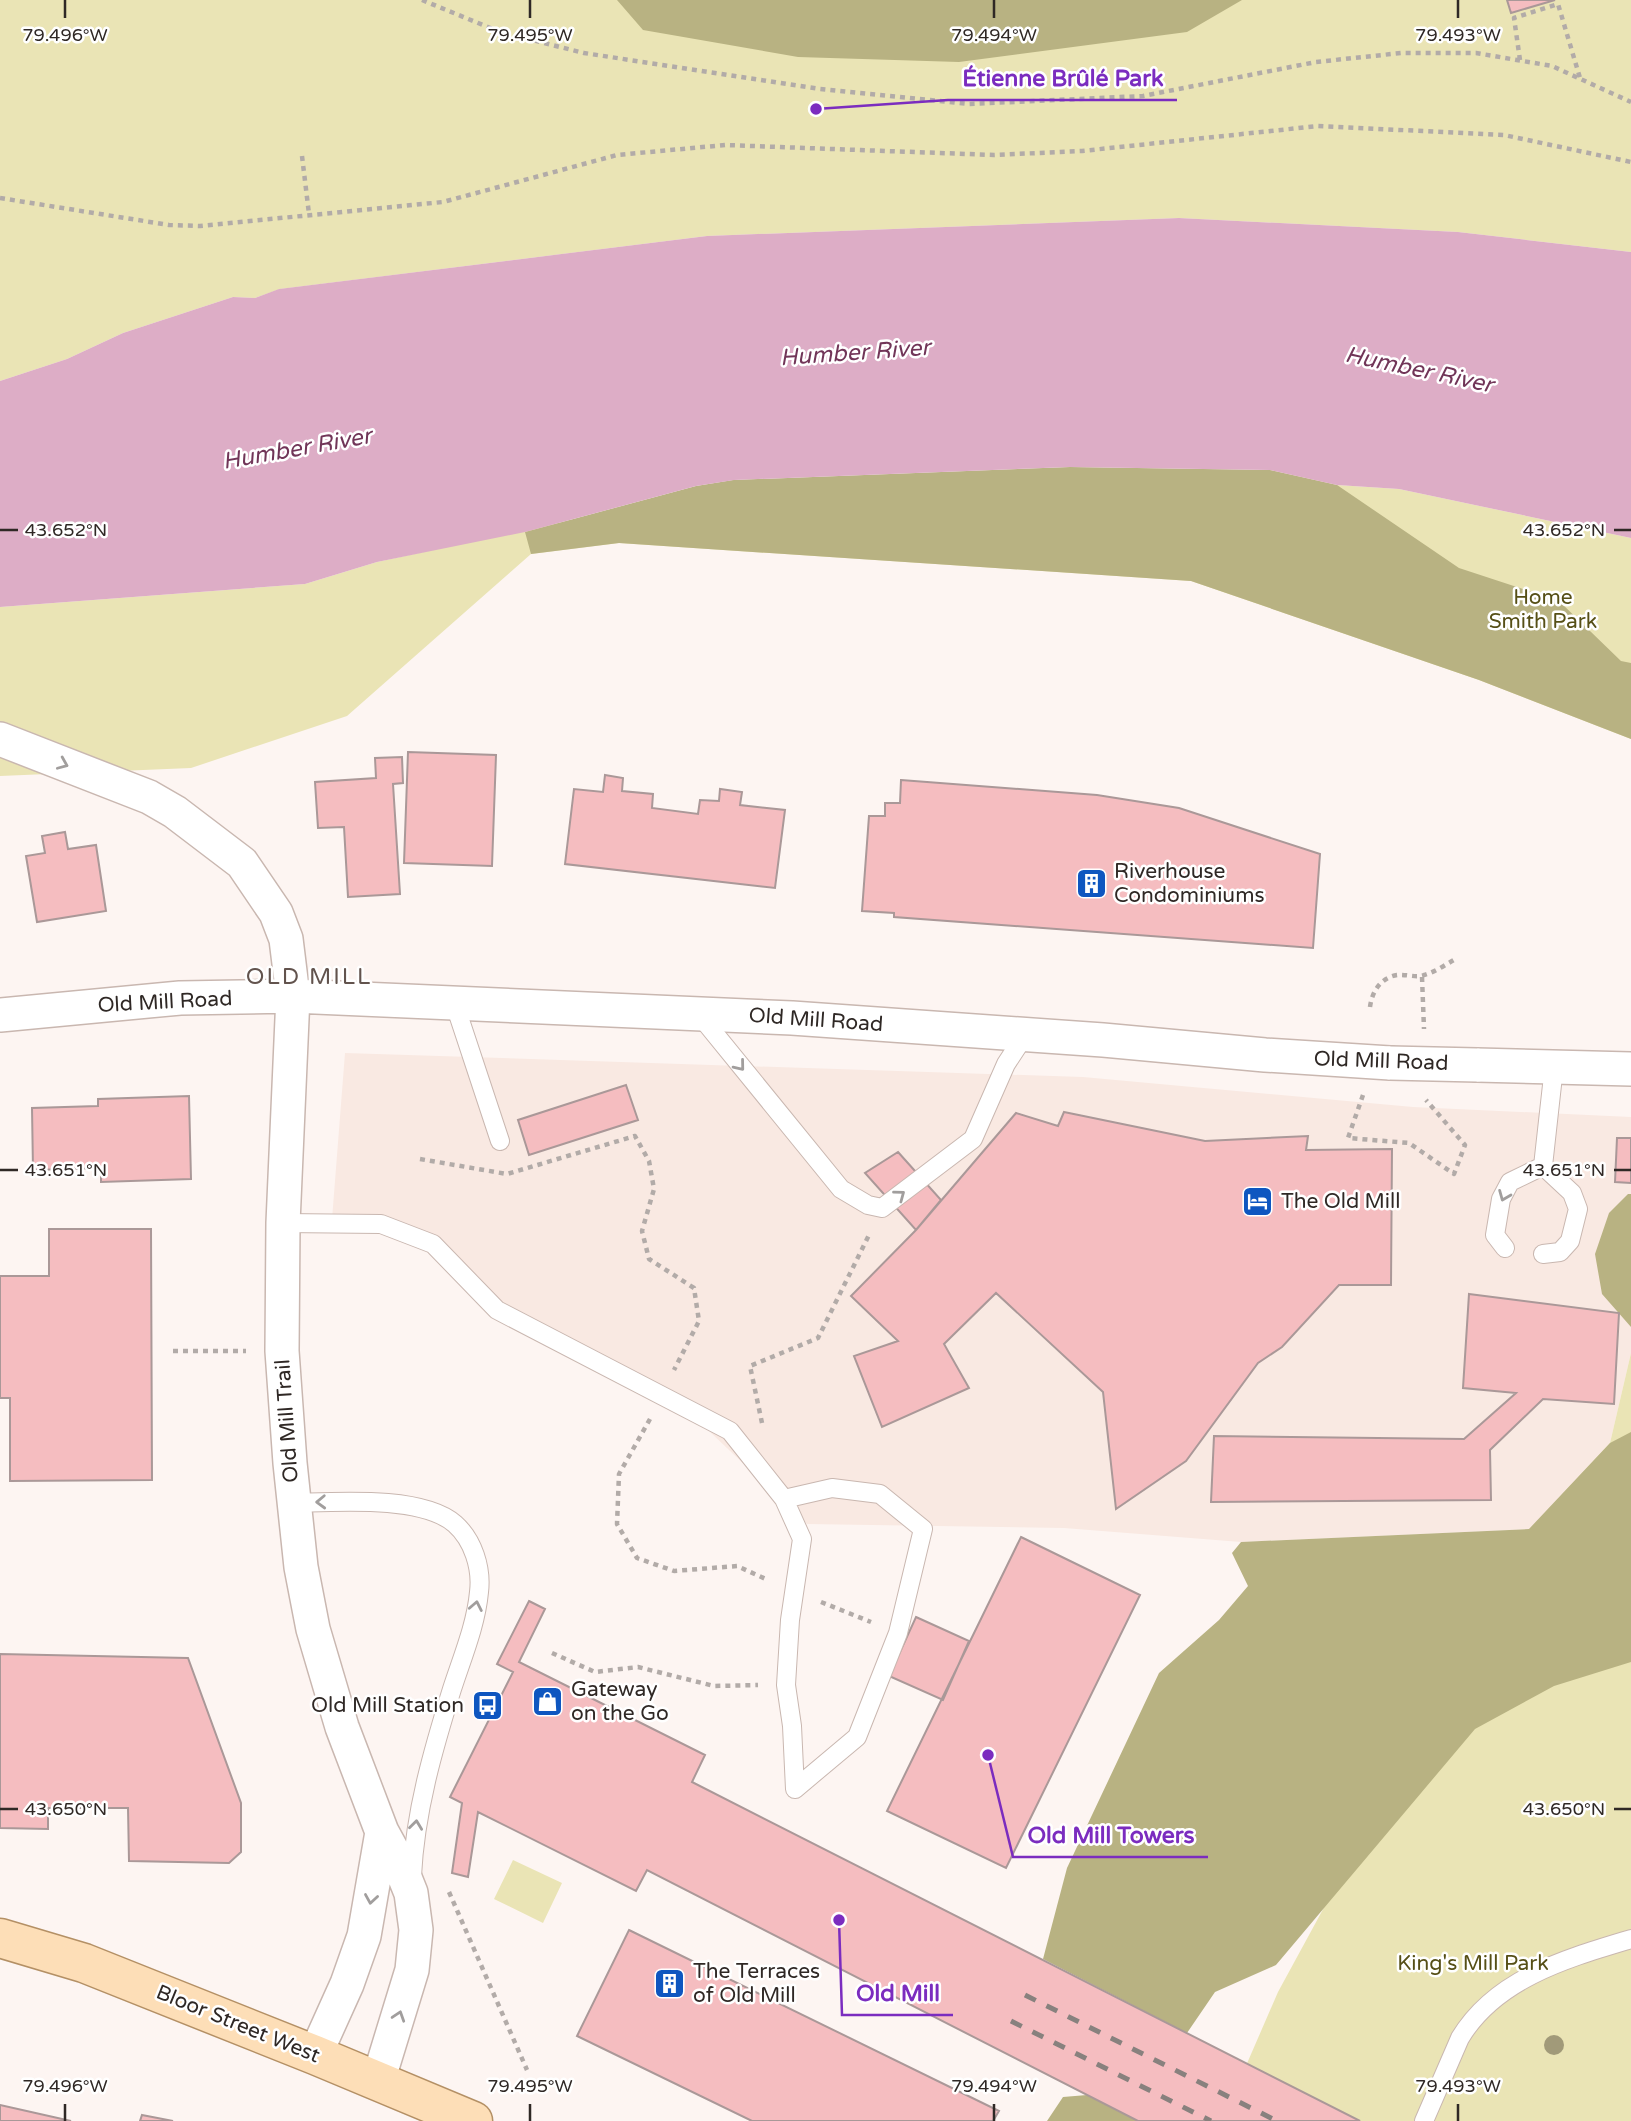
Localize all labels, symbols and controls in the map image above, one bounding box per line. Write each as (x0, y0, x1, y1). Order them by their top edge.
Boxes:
text: 79.496°W (22, 24, 108, 46)
text: 79.495°W (487, 24, 573, 46)
text: 79.494°W (951, 24, 1037, 46)
text: 79.493°W (1415, 24, 1501, 46)
callout: Étienne Brûlé Park (948, 56, 1177, 100)
text: Étienne Brûlé Park (962, 65, 1164, 93)
water label: Humber River (779, 334, 934, 372)
water label: Humber River (1342, 341, 1499, 400)
water label: Humber River (220, 422, 377, 476)
text: 43.652°N (25, 519, 107, 541)
text: 43.652°N (1523, 519, 1605, 541)
park label: Home Smith Park (1489, 585, 1597, 634)
one-way arrow (56, 756, 69, 770)
place label: Riverhouse Condominiums (1114, 859, 1265, 908)
building icon: Riverhouse Condominiums (1074, 866, 1108, 900)
district label: OLD MILL (246, 963, 372, 991)
street label: Old Mill Road (97, 986, 233, 1018)
street label: Old Mill Road (748, 1003, 884, 1037)
street label: Old Mill Road (1313, 1046, 1449, 1076)
one-way arrow (731, 1058, 744, 1070)
text: 43.651°N (25, 1159, 107, 1181)
text: 43.651°N (1523, 1159, 1605, 1181)
hotel icon: The Old Mill (1241, 1184, 1275, 1218)
place label: The Old Mill (1281, 1189, 1400, 1214)
one-way arrow (892, 1190, 904, 1203)
one-way arrow (1498, 1190, 1512, 1202)
street label: Old Mill Trail (270, 1358, 304, 1484)
one-way arrow (315, 1495, 326, 1510)
one-way arrow (468, 1600, 483, 1612)
place label: Gateway on the Go (571, 1677, 669, 1726)
shop icon: Gateway on the Go (531, 1684, 565, 1718)
bus stop icon: Old Mill Station (470, 1688, 504, 1722)
place label: Old Mill Station (311, 1693, 464, 1718)
text: 43.650°N (25, 1798, 107, 1820)
text: 43.650°N (1523, 1798, 1605, 1820)
callout: Old Mill Towers (1013, 1813, 1208, 1857)
one-way arrow (409, 1820, 424, 1831)
text: Old Mill Towers (1027, 1822, 1195, 1850)
one-way arrow (364, 1894, 379, 1905)
park label: King's Mill Park (1397, 1951, 1549, 1976)
place label: The Terraces of Old Mill (693, 1959, 820, 2008)
building icon: The Terraces of Old Mill (653, 1966, 687, 2000)
callout: Old Mill (842, 1971, 953, 2015)
street label: Bloor Street West (152, 1980, 324, 2068)
text: Old Mill (856, 1980, 940, 2008)
one-way arrow (391, 2010, 405, 2023)
text: 79.496°W (22, 2075, 108, 2097)
text: 79.495°W (487, 2075, 573, 2097)
text: 79.494°W (951, 2075, 1037, 2097)
text: 79.493°W (1415, 2075, 1501, 2097)

